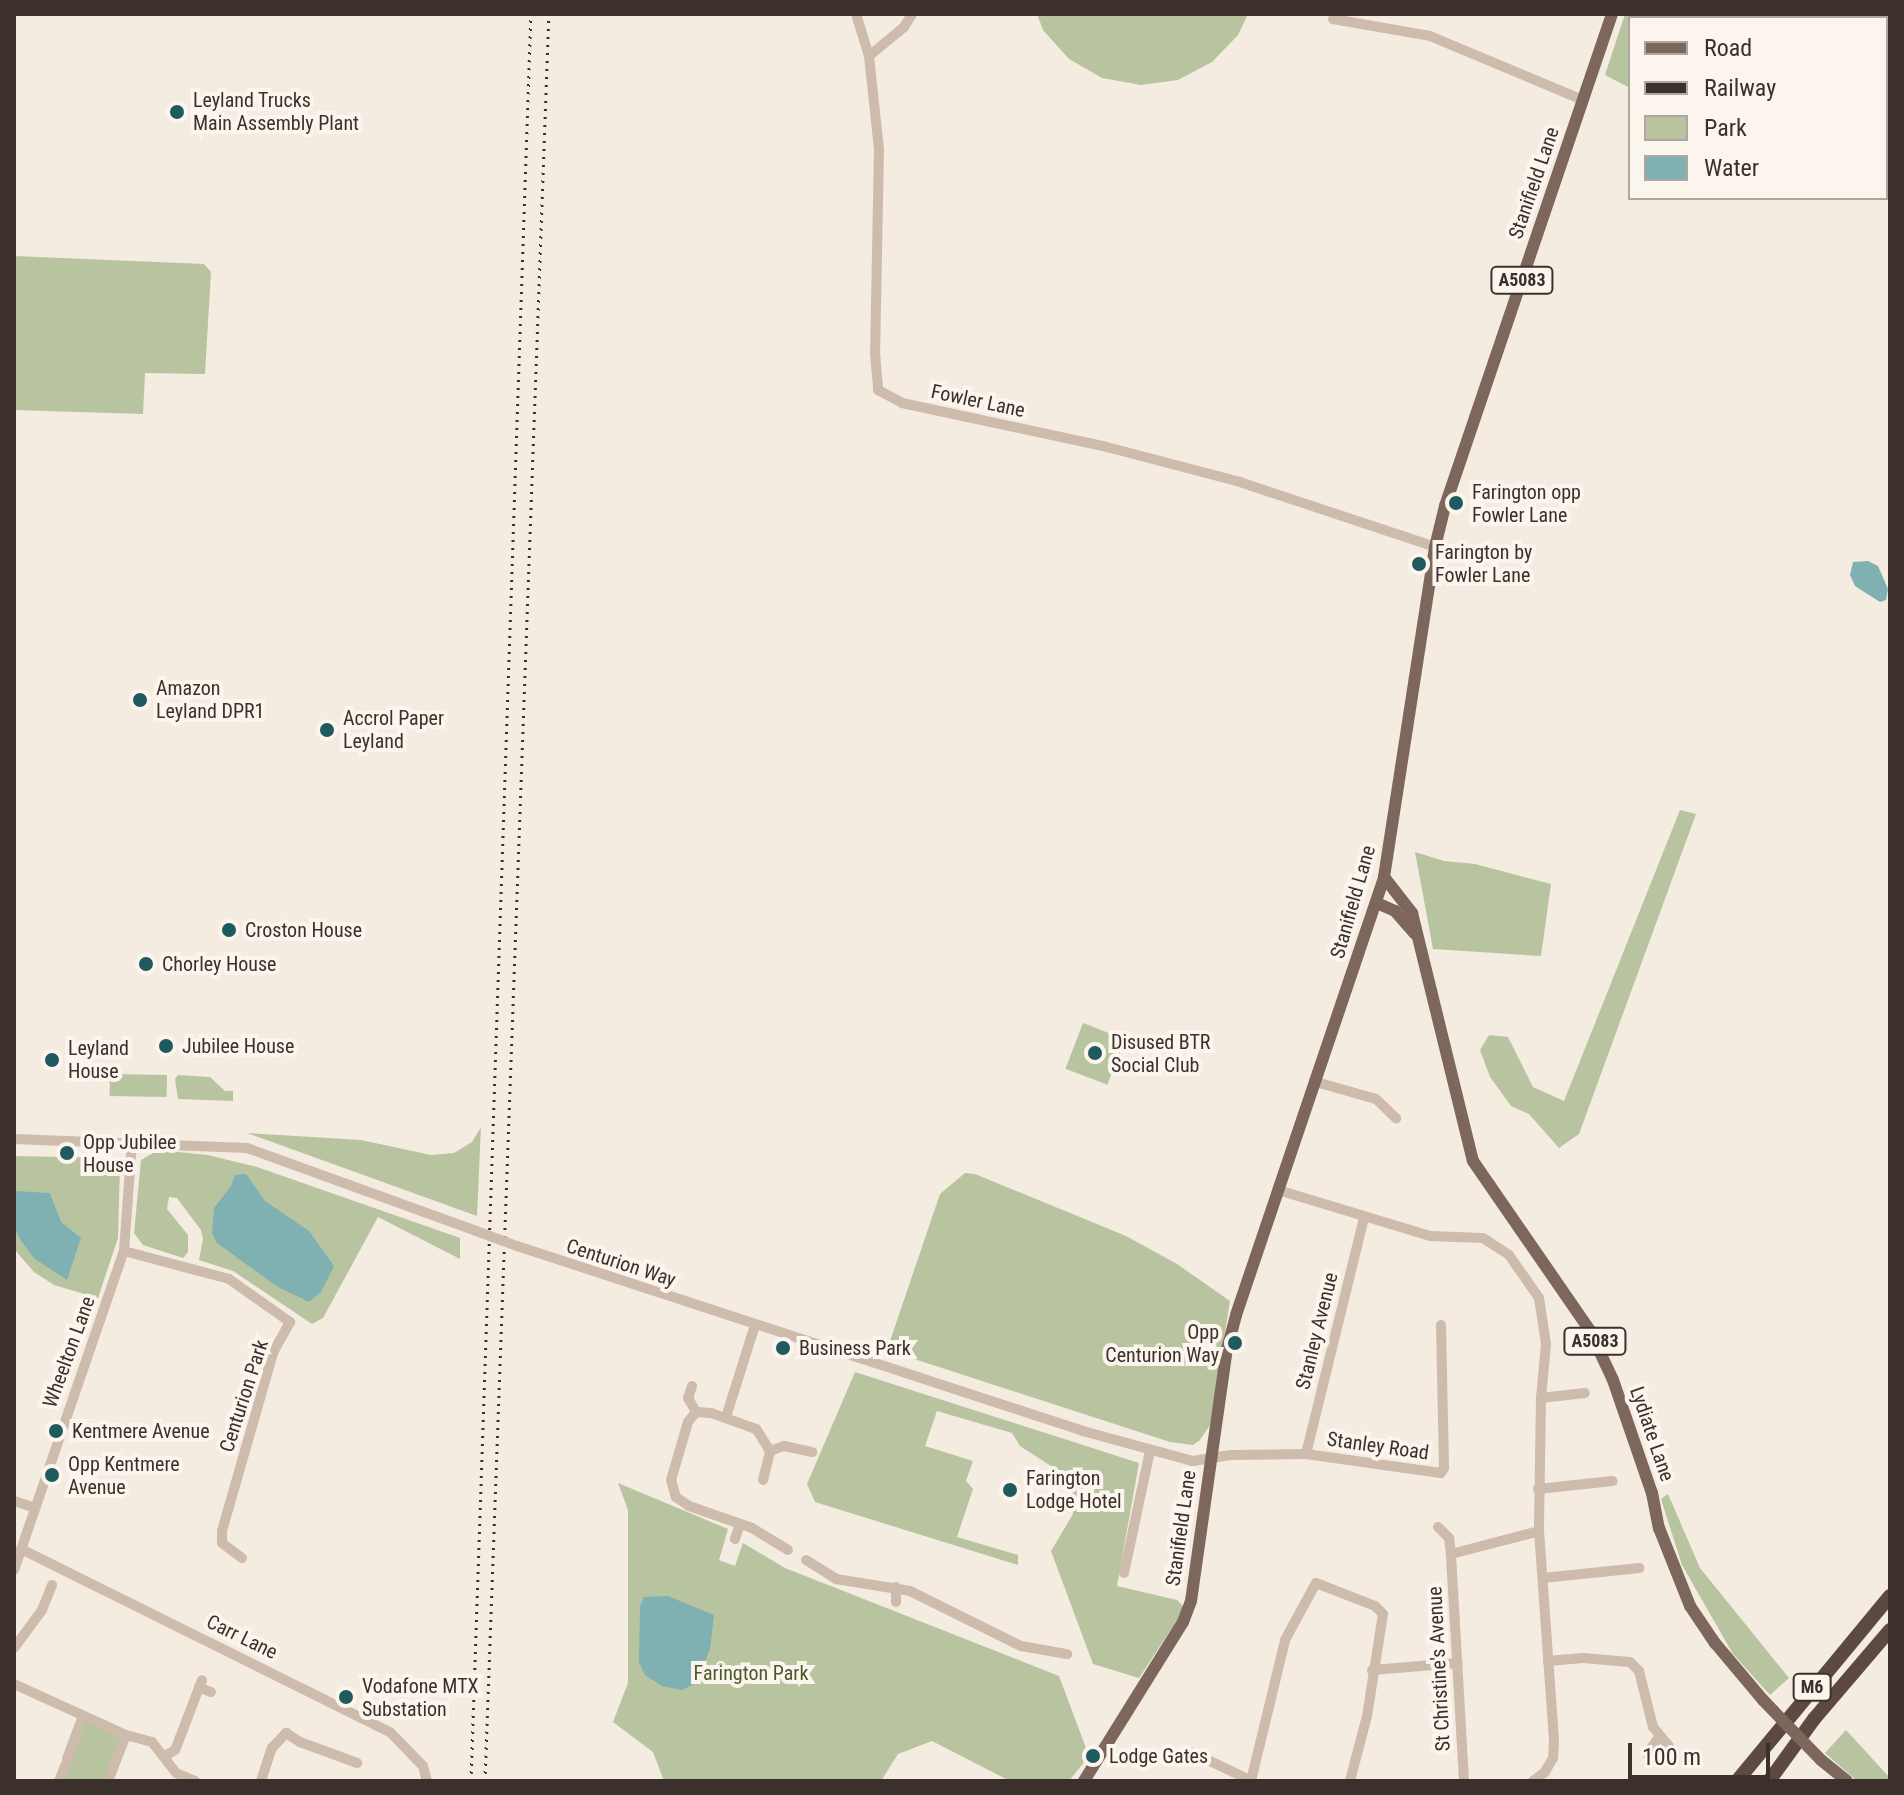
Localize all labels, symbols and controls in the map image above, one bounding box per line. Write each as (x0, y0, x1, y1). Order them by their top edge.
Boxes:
legend (1628, 16, 1888, 200)
text: Road (1704, 34, 1752, 62)
text: Railway (1704, 74, 1776, 102)
place label: Leyland Trucks Main Assembly Plant (193, 88, 359, 135)
marker: Leyland Trucks Main Assembly Plant (168, 103, 186, 121)
text: Park (1704, 114, 1747, 142)
street label: Stanifield Lane (1504, 124, 1564, 242)
text: Water (1704, 154, 1759, 182)
road number: A5083 (1490, 266, 1554, 294)
street label: Fowler Lane (929, 379, 1027, 423)
place label: Farington opp Fowler Lane (1472, 480, 1581, 527)
marker: Farington opp Fowler Lane (1447, 494, 1465, 512)
place label: Farington by Fowler Lane (1435, 540, 1532, 587)
marker: Farington by Fowler Lane (1410, 555, 1428, 573)
place label: Amazon Leyland DPR1 (156, 676, 264, 723)
marker: Amazon Leyland DPR1 (131, 691, 149, 709)
place label: Accrol Paper Leyland (343, 706, 444, 753)
marker: Accrol Paper Leyland (318, 721, 336, 739)
street label: Stanifield Lane (1325, 843, 1381, 961)
place label: Croston House (245, 918, 362, 942)
marker: Croston House (220, 921, 238, 939)
place label: Chorley House (162, 952, 276, 976)
marker: Chorley House (137, 955, 155, 973)
place label: Disused BTR Social Club (1111, 1030, 1210, 1077)
place label: Jubilee House (182, 1034, 294, 1058)
place label: Leyland House (68, 1036, 129, 1083)
marker: Jubilee House (157, 1037, 175, 1055)
marker: Disused BTR Social Club (1086, 1044, 1104, 1062)
marker: Leyland House (43, 1051, 61, 1069)
place label: Opp Jubilee House (83, 1130, 176, 1177)
marker: Opp Jubilee House (58, 1144, 76, 1162)
street label: Centurion Way (563, 1234, 679, 1292)
street label: Stanley Avenue (1291, 1270, 1343, 1392)
street label: Wheelton Lane (38, 1293, 100, 1411)
place label: Opp Centurion Way (1105, 1320, 1219, 1367)
road number: A5083 (1563, 1327, 1627, 1355)
marker: Opp Centurion Way (1226, 1334, 1244, 1352)
place label: Business Park (799, 1336, 911, 1360)
street label: Centurion Park (215, 1337, 273, 1455)
marker: Business Park (774, 1339, 792, 1357)
street label: Lydiate Lane (1625, 1384, 1679, 1484)
place label: Kentmere Avenue (72, 1419, 210, 1443)
marker: Kentmere Avenue (47, 1422, 65, 1440)
street label: Stanley Road (1326, 1427, 1430, 1465)
place label: Opp Kentmere Avenue (68, 1452, 180, 1499)
marker: Opp Kentmere Avenue (43, 1466, 61, 1484)
place label: Farington Lodge Hotel (1026, 1466, 1122, 1513)
street label: Stanifield Lane (1161, 1469, 1201, 1587)
marker: Farington Lodge Hotel (1001, 1481, 1019, 1499)
street label: St Christine's Avenue (1423, 1586, 1455, 1752)
street label: Carr Lane (203, 1610, 281, 1664)
park label: Farington Park (694, 1661, 808, 1685)
road number: M6 (1792, 1673, 1832, 1701)
place label: Vodafone MTX Substation (362, 1674, 479, 1721)
marker: Vodafone MTX Substation (337, 1688, 355, 1706)
scale bar (1632, 1727, 1774, 1777)
text: 100 m (1642, 1743, 1701, 1771)
place label: Lodge Gates (1109, 1744, 1208, 1768)
marker: Lodge Gates (1084, 1747, 1102, 1765)

